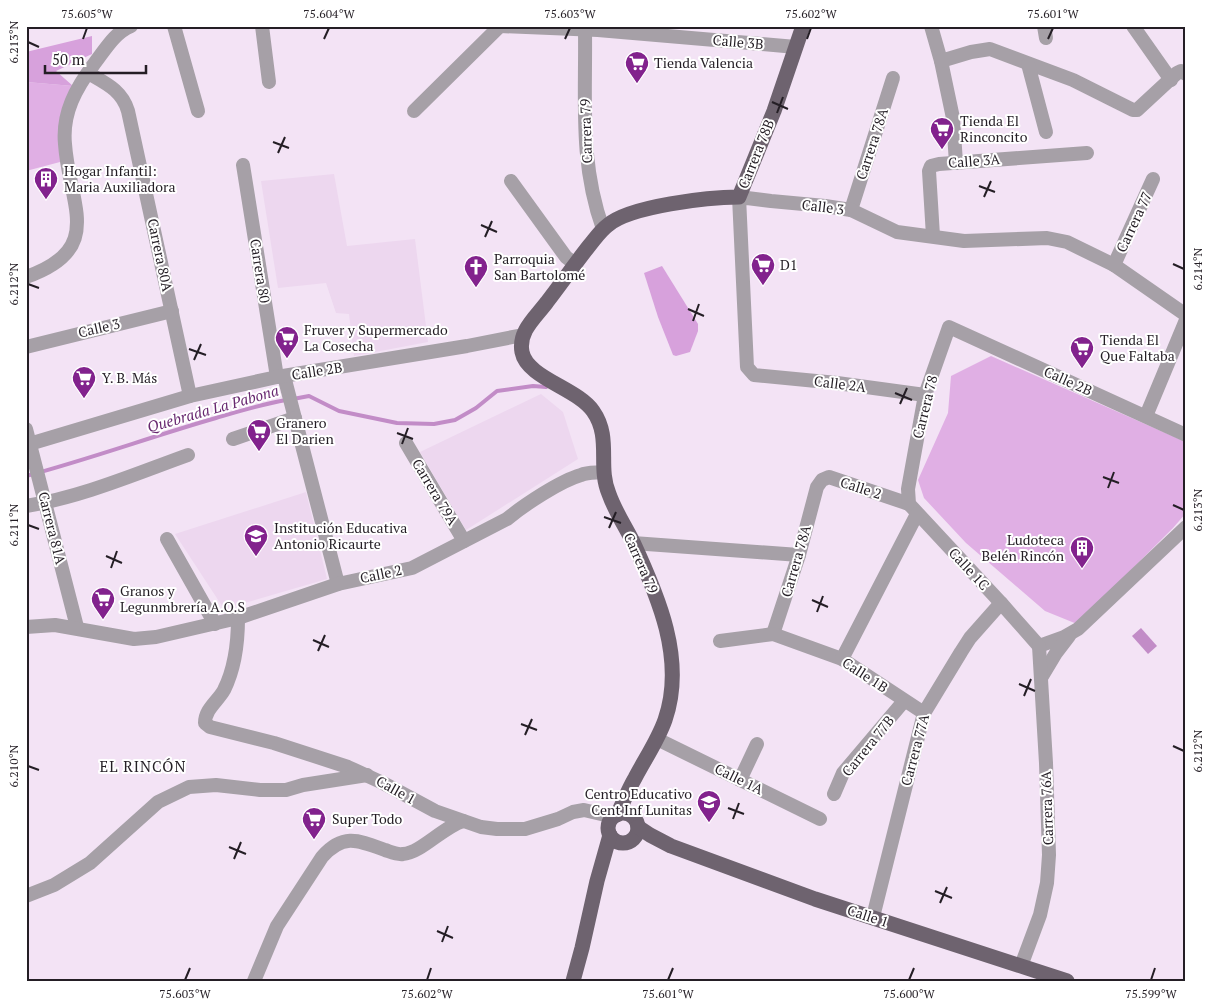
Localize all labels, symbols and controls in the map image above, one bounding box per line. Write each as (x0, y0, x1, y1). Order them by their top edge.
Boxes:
text: 75.605°W (61, 6, 114, 21)
text: 75.604°W (303, 6, 356, 21)
text: 75.603°W (544, 6, 597, 21)
text: 75.602°W (785, 6, 838, 21)
text: 75.601°W (1027, 6, 1080, 21)
text: 6.213°N (6, 20, 21, 63)
street label: Calle 3B (712, 30, 764, 53)
scale bar (45, 42, 146, 74)
text: 50 m (52, 49, 85, 69)
supermarket icon: Tienda Valencia (624, 50, 650, 84)
place label: Tienda Valencia (654, 53, 753, 72)
street label: Carrera 79 (575, 98, 596, 164)
street label: Carrera 78A (851, 105, 892, 182)
place label: Tienda El Rinconcito (960, 111, 1028, 146)
street label: Carrera 78B (733, 116, 778, 191)
supermarket icon: Tienda El Rinconcito (929, 116, 955, 150)
street label: Calle 3A (947, 149, 1001, 172)
place label: Hogar Infantil: Maria Auxiliadora (64, 161, 176, 196)
building icon: Hogar Infantil: Maria Auxiliadora (33, 166, 59, 200)
street label: Carrera 77 (1111, 188, 1156, 255)
street label: Calle 3 (801, 194, 845, 219)
street label: Carrera 80A (143, 217, 178, 294)
street label: Carrera 80 (246, 238, 275, 304)
text: 6.214°N (1190, 247, 1205, 290)
place label: Parroquia San Bartolomé (494, 249, 585, 284)
supermarket icon: D1 (750, 252, 776, 286)
church icon: Parroquia San Bartolomé (463, 254, 489, 288)
place label: D1 (780, 255, 797, 274)
text: 6.212°N (6, 262, 21, 305)
street label: Calle 3 (76, 313, 122, 342)
place label: Fruver y Supermercado La Cosecha (304, 320, 448, 355)
supermarket icon: Fruver y Supermercado La Cosecha (274, 325, 300, 359)
place label: Tienda El Que Faltaba (1100, 330, 1175, 365)
supermarket icon: Tienda El Que Faltaba (1069, 335, 1095, 369)
street label: Calle 2B (290, 357, 344, 384)
street label: Calle 2B (1041, 361, 1095, 400)
supermarket icon: Y. B. Más (71, 365, 97, 399)
place label: Y. B. Más (102, 368, 157, 387)
street label: Calle 2A (813, 371, 867, 396)
street label: Carrera 78 (907, 373, 942, 441)
water label: Quebrada La Pabona (145, 380, 281, 436)
place label: Granero El Darien (276, 413, 334, 448)
supermarket icon: Granero El Darien (246, 418, 272, 452)
street label: Carrera 79A (408, 455, 463, 529)
street label: Calle 2 (838, 472, 884, 503)
text: 6.213°N (1190, 488, 1205, 531)
street label: Carrera 81A (34, 490, 71, 567)
text: 6.211°N (6, 503, 21, 546)
place label: Institución Educativa Antonio Ricaurte (274, 518, 407, 553)
street label: Carrera 78A (776, 522, 815, 599)
school or university icon: Institución Educativa Antonio Ricaurte (243, 523, 269, 557)
street label: Carrera 79 (620, 529, 663, 596)
place label: Ludoteca Belén Rincón (982, 530, 1065, 565)
building icon: Ludoteca Belén Rincón (1069, 535, 1095, 569)
street label: Calle 1C (945, 543, 994, 594)
street label: Calle 2 (358, 560, 404, 587)
place label: Granos y Legunmbrería A.O.S (120, 581, 245, 616)
supermarket icon: Granos y Legunmbrería A.O.S (90, 586, 116, 620)
street label: Calle 1B (839, 653, 892, 696)
street label: Carrera 77B (837, 711, 898, 780)
street label: Carrera 77A (896, 712, 933, 788)
text: 6.212°N (1190, 729, 1205, 772)
text: 6.210°N (6, 744, 21, 787)
district label: EL RINCÓN (100, 756, 186, 776)
street label: Calle 1A (712, 759, 767, 799)
street label: Carrera 76A (1036, 770, 1057, 845)
street label: Calle 1 (373, 771, 419, 808)
place label: Centro Educativo Cent Inf Lunitas (585, 784, 692, 819)
school or university icon: Centro Educativo Cent Inf Lunitas (696, 789, 722, 823)
supermarket icon: Super Todo (301, 806, 327, 840)
place label: Super Todo (332, 809, 403, 828)
street label: Calle 1 (845, 900, 891, 931)
text: 75.603°W (159, 986, 212, 1001)
text: 75.602°W (401, 986, 454, 1001)
text: 75.601°W (642, 986, 695, 1001)
text: 75.600°W (883, 986, 936, 1001)
text: 75.599°W (1125, 986, 1178, 1001)

